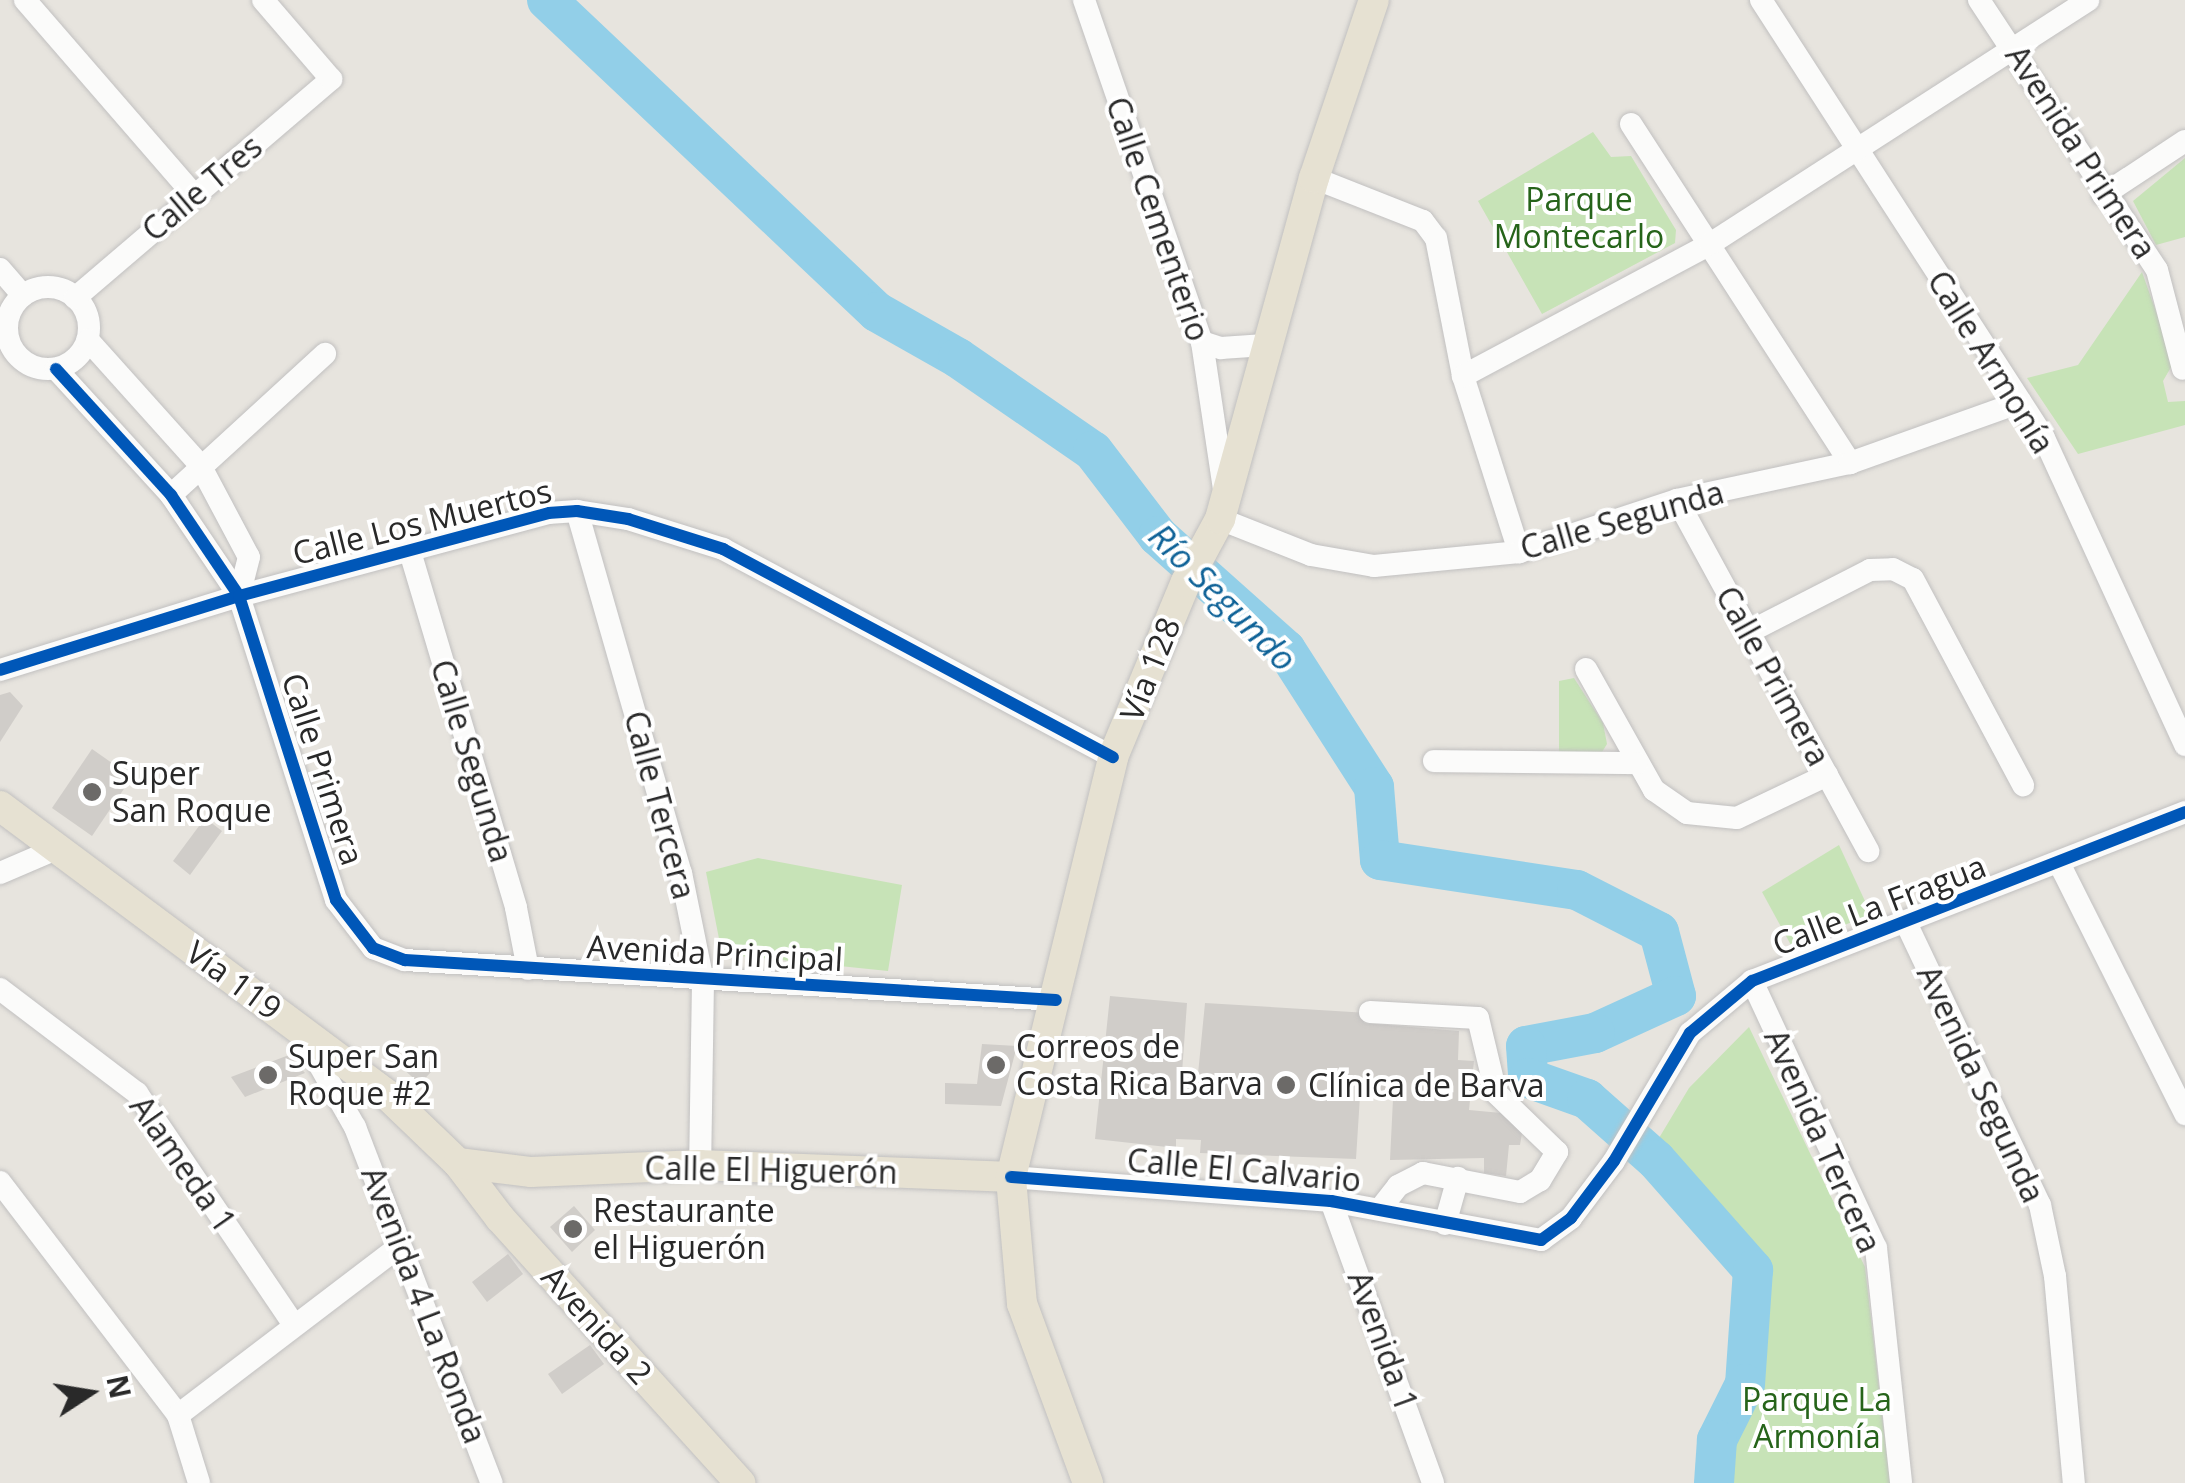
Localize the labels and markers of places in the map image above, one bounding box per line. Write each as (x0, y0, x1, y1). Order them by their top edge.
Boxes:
place label: Super San Roque (112, 755, 271, 830)
marker: Super San Roque (81, 781, 103, 803)
place label: Correos de Costa Rica Barva (1016, 1028, 1263, 1103)
place label: Super San Roque #2 (288, 1038, 439, 1113)
marker: Correos de Costa Rica Barva (985, 1054, 1007, 1076)
marker: Super San Roque #2 (257, 1064, 279, 1086)
place label: Clínica de Barva (1308, 1066, 1545, 1104)
marker: Clínica de Barva (1273, 1072, 1299, 1098)
place label: Restaurante el Higuerón (593, 1192, 775, 1267)
marker: Restaurante el Higuerón (562, 1218, 584, 1240)

